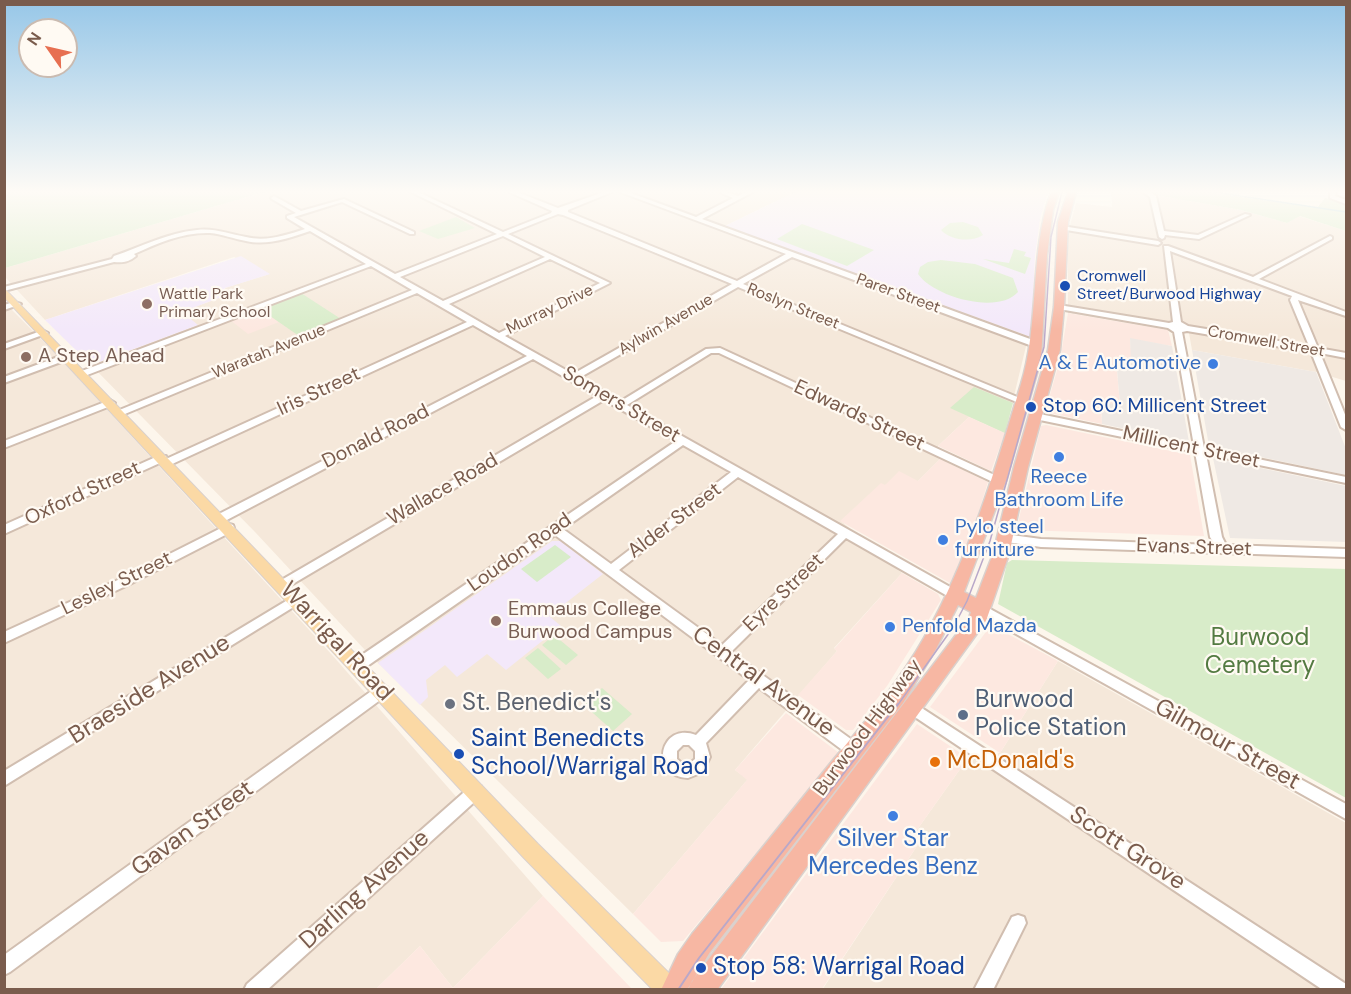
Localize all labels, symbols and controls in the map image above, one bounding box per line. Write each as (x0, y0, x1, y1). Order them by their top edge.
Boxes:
north arrow (18, 18, 78, 78)
text: N (22, 28, 46, 49)
place label: Cromwell Street/Burwood Highway (1077, 267, 1262, 305)
street label: Parer Street (853, 270, 943, 318)
marker: Cromwell Street/Burwood Highway (1058, 279, 1072, 293)
street label: Roslyn Street (744, 280, 842, 334)
street label: Murray Drive (504, 281, 596, 339)
place label: Wattle Park Primary School (159, 285, 270, 323)
street label: Aylwin Avenue (615, 290, 717, 360)
marker: Wattle Park Primary School (140, 297, 154, 311)
street label: Waratah Avenue (209, 321, 329, 383)
street label: Cromwell Street (1206, 322, 1326, 362)
place label: A Step Ahead (38, 345, 165, 369)
marker: A Step Ahead (19, 350, 33, 364)
place label: A & E Automotive (1039, 352, 1201, 376)
marker: A & E Automotive (1206, 357, 1220, 371)
street label: Iris Street (274, 362, 364, 422)
street label: Somers Street (558, 362, 684, 448)
street label: Edwards Street (790, 375, 928, 457)
place label: Stop 60: Millicent Street (1043, 395, 1267, 419)
street label: Donald Road (318, 400, 434, 474)
marker: Stop 60: Millicent Street (1024, 400, 1038, 414)
street label: Millicent Street (1120, 422, 1262, 474)
street label: Wallace Road (383, 449, 503, 531)
marker: Reece Bathroom Life (1052, 450, 1066, 464)
street label: Oxford Street (21, 457, 145, 531)
place label: Reece Bathroom Life (995, 466, 1123, 513)
street label: Alder Street (623, 478, 727, 564)
street label: Loudon Road (463, 508, 577, 598)
place label: Pylo steel furniture (955, 516, 1044, 563)
marker: Pylo steel furniture (936, 533, 950, 547)
street label: Evans Street (1136, 534, 1252, 562)
street label: Lesley Street (58, 547, 176, 621)
street label: Eyre Street (739, 549, 829, 637)
street label: Warrigal Road (273, 576, 399, 708)
place label: Emmaus College Burwood Campus (508, 598, 672, 645)
marker: Emmaus College Burwood Campus (489, 614, 503, 628)
place label: Penfold Mazda (902, 615, 1037, 639)
marker: Penfold Mazda (883, 620, 897, 634)
street label: Central Avenue (686, 621, 840, 743)
park label: Burwood Cemetery (1205, 625, 1315, 681)
street label: Braeside Avenue (64, 629, 236, 751)
street label: Burwood Highway (809, 655, 927, 801)
place label: Burwood Police Station (975, 687, 1127, 743)
place label: St. Benedict's (462, 690, 611, 718)
street label: Gilmour Street (1149, 693, 1305, 797)
marker: St. Benedict's (443, 697, 457, 711)
marker: Burwood Police Station (956, 708, 970, 722)
place label: Saint Benedicts School/Warrigal Road (471, 726, 708, 782)
marker: Saint Benedicts School/Warrigal Road (452, 747, 466, 761)
place label: McDonald's (947, 748, 1075, 776)
marker: McDonald's (928, 755, 942, 769)
street label: Gavan Street (126, 775, 260, 883)
street label: Scott Grove (1064, 801, 1190, 897)
marker: Silver Star Mercedes Benz (886, 809, 900, 823)
street label: Darling Avenue (294, 824, 436, 956)
place label: Silver Star Mercedes Benz (808, 826, 978, 882)
place label: Stop 58: Warrigal Road (713, 954, 965, 982)
marker: Stop 58: Warrigal Road (694, 961, 708, 975)

